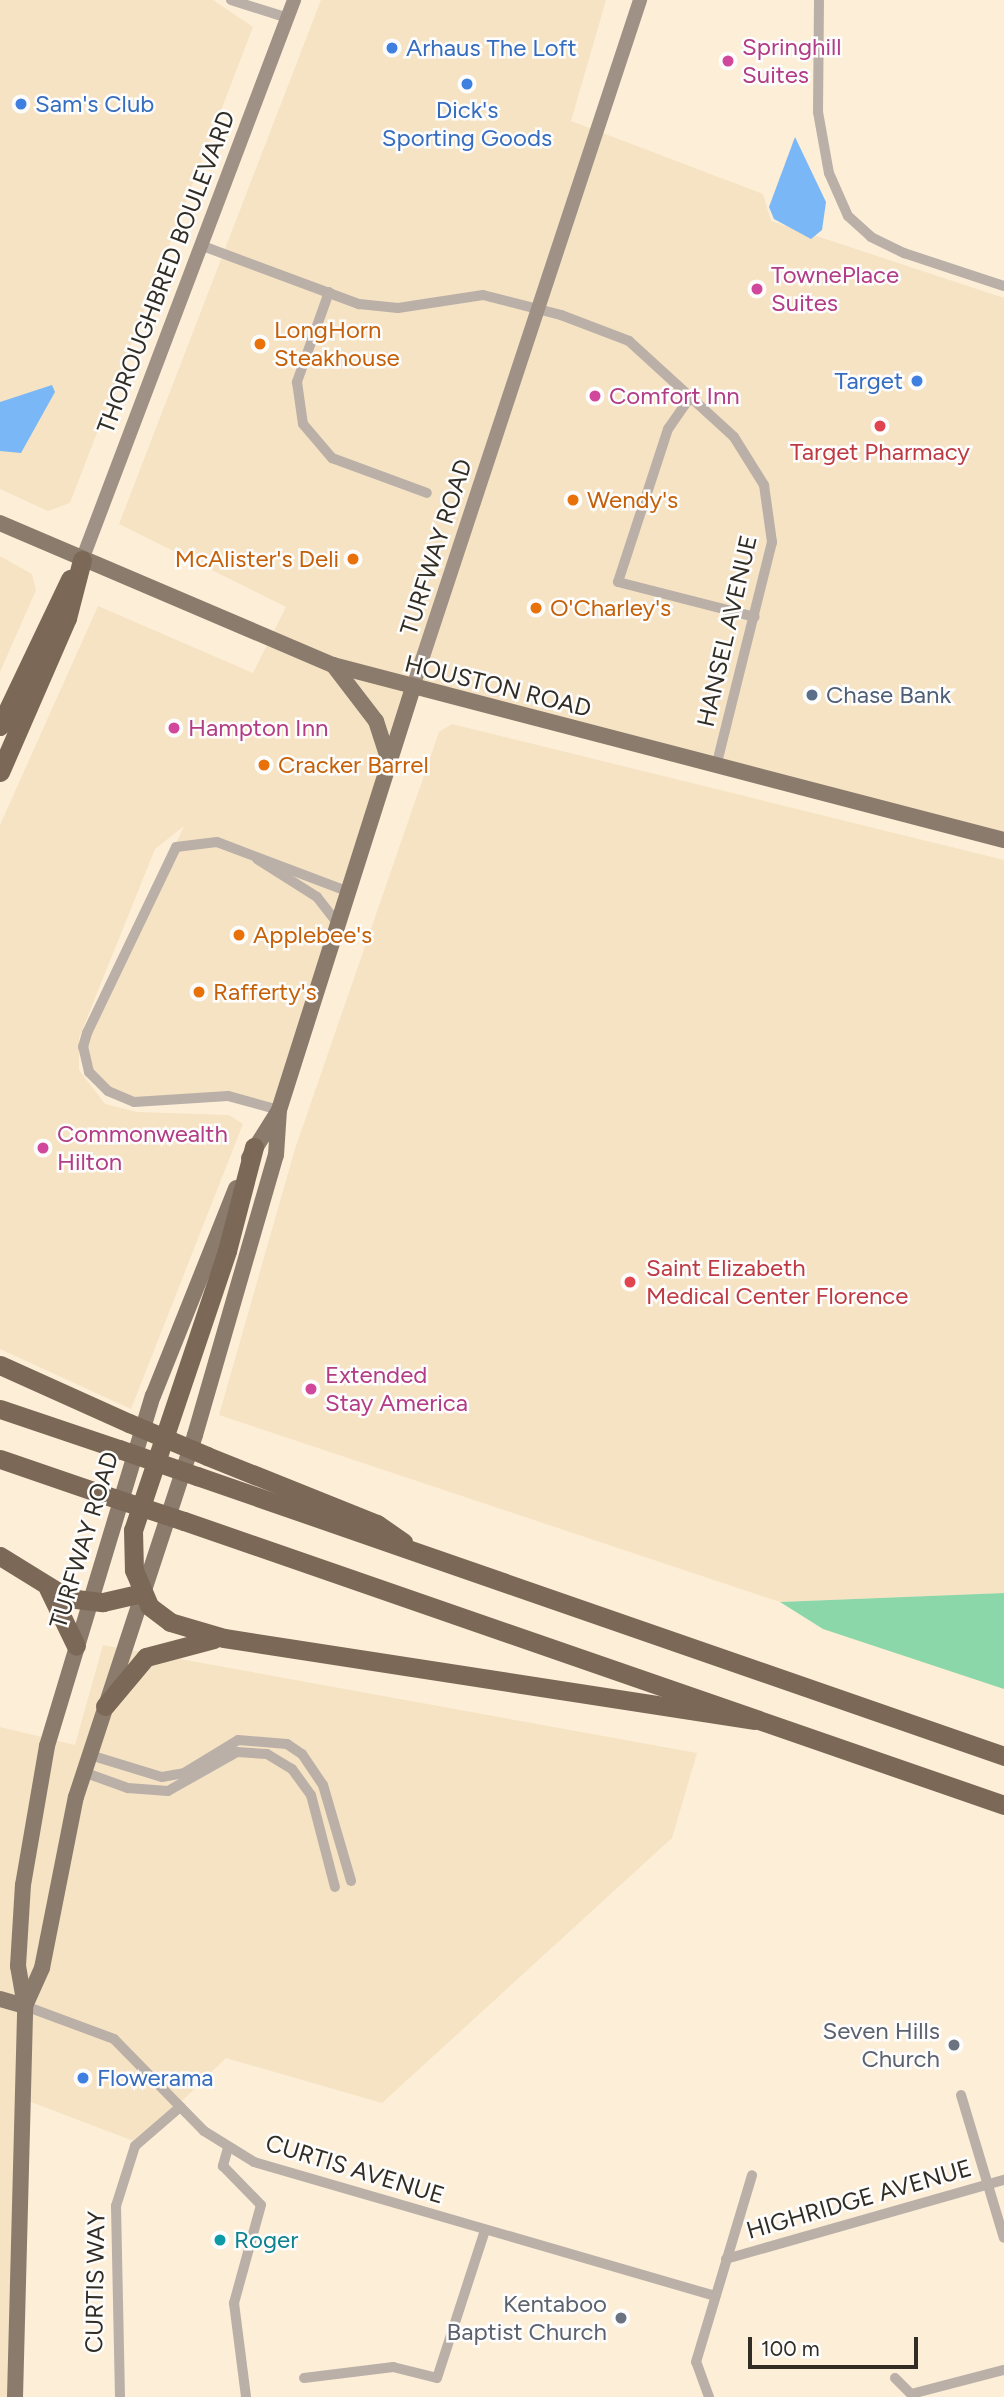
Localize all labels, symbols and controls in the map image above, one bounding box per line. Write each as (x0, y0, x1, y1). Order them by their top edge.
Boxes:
place label: Springhill Suites (742, 33, 842, 89)
place label: Arhaus The Loft (406, 34, 576, 62)
marker: Arhaus The Loft (384, 40, 400, 56)
marker: Springhill Suites (720, 53, 736, 69)
marker: Dick's Sporting Goods (459, 76, 475, 92)
place label: Sam's Club (35, 90, 154, 118)
marker: Sam's Club (13, 96, 29, 112)
place label: Dick's Sporting Goods (382, 96, 552, 152)
street label: THOROUGHBRED BOULEVARD (91, 107, 241, 437)
place label: TownePlace Suites (771, 261, 899, 317)
marker: TownePlace Suites (749, 281, 765, 297)
place label: LongHorn Steakhouse (274, 316, 400, 372)
marker: LongHorn Steakhouse (252, 336, 268, 352)
place label: Target (835, 367, 903, 395)
marker: Target (909, 373, 925, 389)
place label: Comfort Inn (609, 382, 740, 410)
marker: Comfort Inn (587, 388, 603, 404)
marker: Target Pharmacy (872, 418, 888, 434)
place label: Target Pharmacy (790, 438, 970, 466)
street label: TURFWAY ROAD (394, 455, 478, 639)
place label: Wendy's (587, 486, 678, 514)
marker: Wendy's (565, 492, 581, 508)
street label: HANSEL AVENUE (691, 532, 763, 730)
place label: McAlister's Deli (175, 545, 339, 573)
marker: McAlister's Deli (345, 551, 361, 567)
place label: O'Charley's (550, 594, 671, 622)
marker: O'Charley's (528, 600, 544, 616)
street label: HOUSTON ROAD (402, 649, 594, 723)
place label: Chase Bank (826, 681, 951, 709)
marker: Chase Bank (804, 687, 820, 703)
place label: Hampton Inn (188, 714, 328, 742)
marker: Hampton Inn (166, 720, 182, 736)
place label: Cracker Barrel (278, 751, 429, 779)
marker: Cracker Barrel (256, 757, 272, 773)
place label: Applebee's (253, 921, 372, 949)
marker: Applebee's (231, 927, 247, 943)
place label: Rafferty's (213, 978, 317, 1006)
marker: Rafferty's (191, 984, 207, 1000)
place label: Commonwealth Hilton (57, 1120, 228, 1176)
marker: Commonwealth Hilton (35, 1140, 51, 1156)
place label: Saint Elizabeth Medical Center Florence (646, 1254, 908, 1310)
marker: Saint Elizabeth Medical Center Florence (620, 1272, 640, 1292)
place label: Extended Stay America (325, 1361, 468, 1417)
marker: Extended Stay America (303, 1381, 319, 1397)
street label: TURFWAY ROAD (43, 1448, 125, 1632)
place label: Seven Hills Church (823, 2017, 940, 2073)
marker: Seven Hills Church (946, 2037, 962, 2053)
place label: Flowerama (97, 2064, 214, 2092)
marker: Flowerama (75, 2070, 91, 2086)
street label: CURTIS AVENUE (262, 2128, 448, 2210)
street label: HIGHRIDGE AVENUE (743, 2153, 975, 2245)
street label: CURTIS WAY (79, 2211, 111, 2353)
place label: Roger (234, 2226, 298, 2254)
marker: Roger (212, 2232, 228, 2248)
place label: Kentaboo Baptist Church (447, 2290, 607, 2346)
marker: Kentaboo Baptist Church (613, 2310, 629, 2326)
scale bar (752, 2324, 922, 2368)
text: 100 m (761, 2336, 820, 2361)

